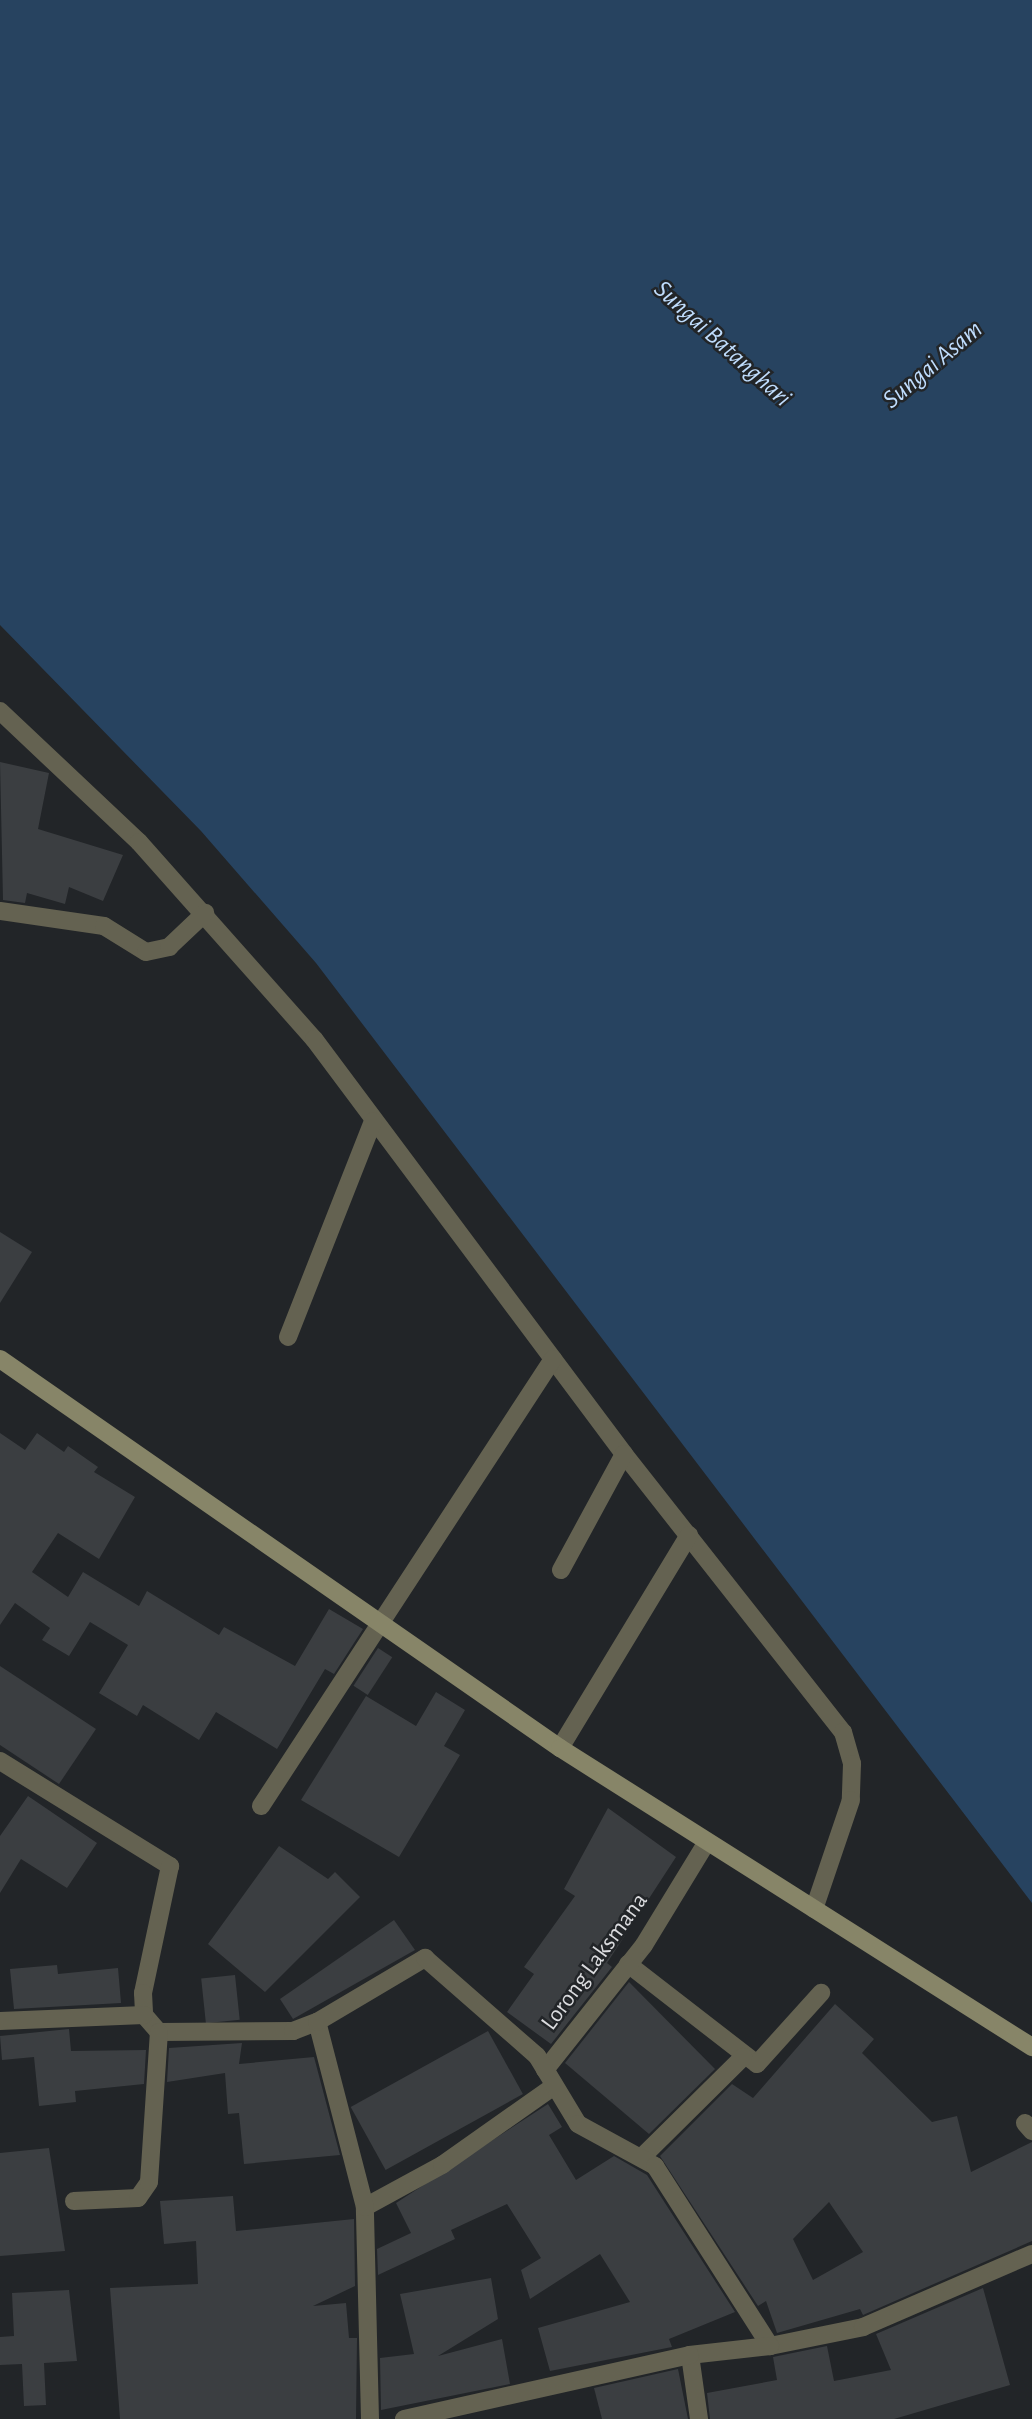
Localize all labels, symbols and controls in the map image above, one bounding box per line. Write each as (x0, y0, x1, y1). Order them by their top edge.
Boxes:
water label: Sungai Batanghari (647, 274, 797, 414)
water label: Sungai Asam (877, 314, 989, 416)
street label: Lorong Laksmana (535, 1888, 655, 2036)

